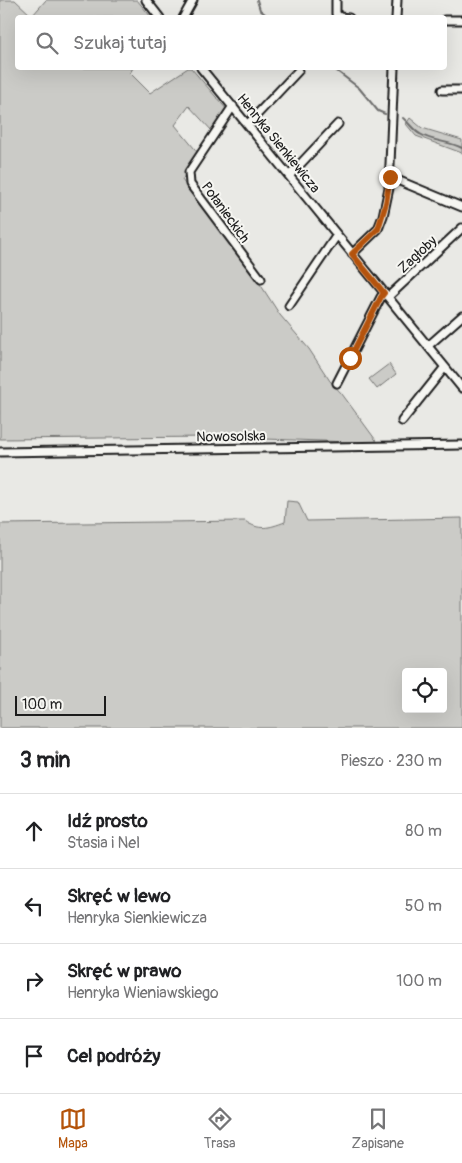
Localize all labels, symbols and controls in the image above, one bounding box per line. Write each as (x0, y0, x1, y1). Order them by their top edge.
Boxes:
search box (15, 15, 447, 70)
icon: search (33, 29, 61, 57)
text: Szukaj tutaj (73, 31, 167, 55)
street label: Henryka Sienkiewicza (233, 90, 324, 196)
route end (379, 166, 402, 189)
street label: Połanieckich (198, 178, 253, 246)
street label: Zagłoby (394, 232, 440, 277)
route start (339, 347, 362, 370)
street label: Nowosolska (196, 427, 266, 446)
map controls (402, 668, 447, 713)
button: locate (402, 668, 447, 713)
scale bar (15, 693, 106, 716)
text: 100 m (22, 696, 62, 713)
text: 3 min (20, 747, 70, 774)
text: Pieszo · 230 m (340, 751, 442, 771)
text: Idź prosto (67, 809, 148, 833)
icon: ahead (20, 817, 48, 845)
text: 80 m (405, 821, 442, 841)
text: Stasia i Nel (67, 833, 140, 853)
text: Skręć w lewo (67, 884, 171, 908)
icon: left (20, 892, 48, 920)
text: 50 m (405, 896, 442, 916)
text: Henryka Sienkiewicza (67, 908, 207, 928)
text: Skręć w prawo (67, 959, 181, 983)
icon: right (20, 967, 48, 995)
text: 100 m (396, 971, 442, 991)
text: Henryka Wieniawskiego (67, 983, 219, 1003)
icon: arrive (20, 1042, 48, 1070)
text: Cel podróży (67, 1044, 160, 1068)
tab: Mapa (58, 1105, 88, 1152)
tab: Trasa (204, 1105, 236, 1152)
tab: Zapisane (352, 1105, 404, 1152)

